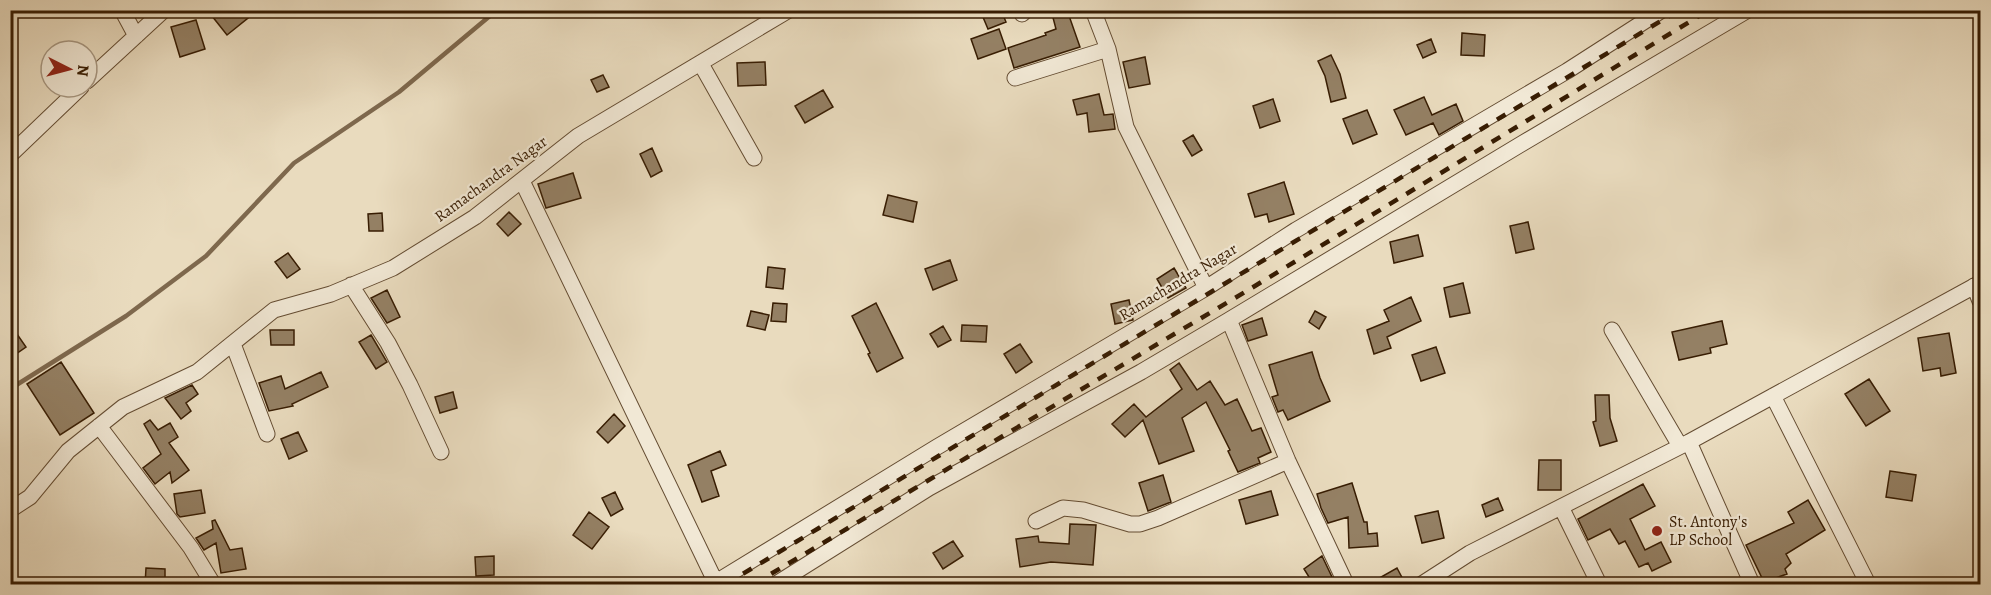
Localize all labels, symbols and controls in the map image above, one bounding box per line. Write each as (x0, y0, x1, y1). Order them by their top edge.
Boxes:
north arrow (39, 39, 99, 99)
text: N (71, 64, 94, 78)
street label: Ramachandra Nagar (430, 131, 552, 227)
street label: Ramachandra Nagar (1115, 238, 1241, 326)
place label: St. Antony's LP School (1669, 511, 1747, 551)
marker: St. Antony's LP School (1650, 524, 1664, 538)

